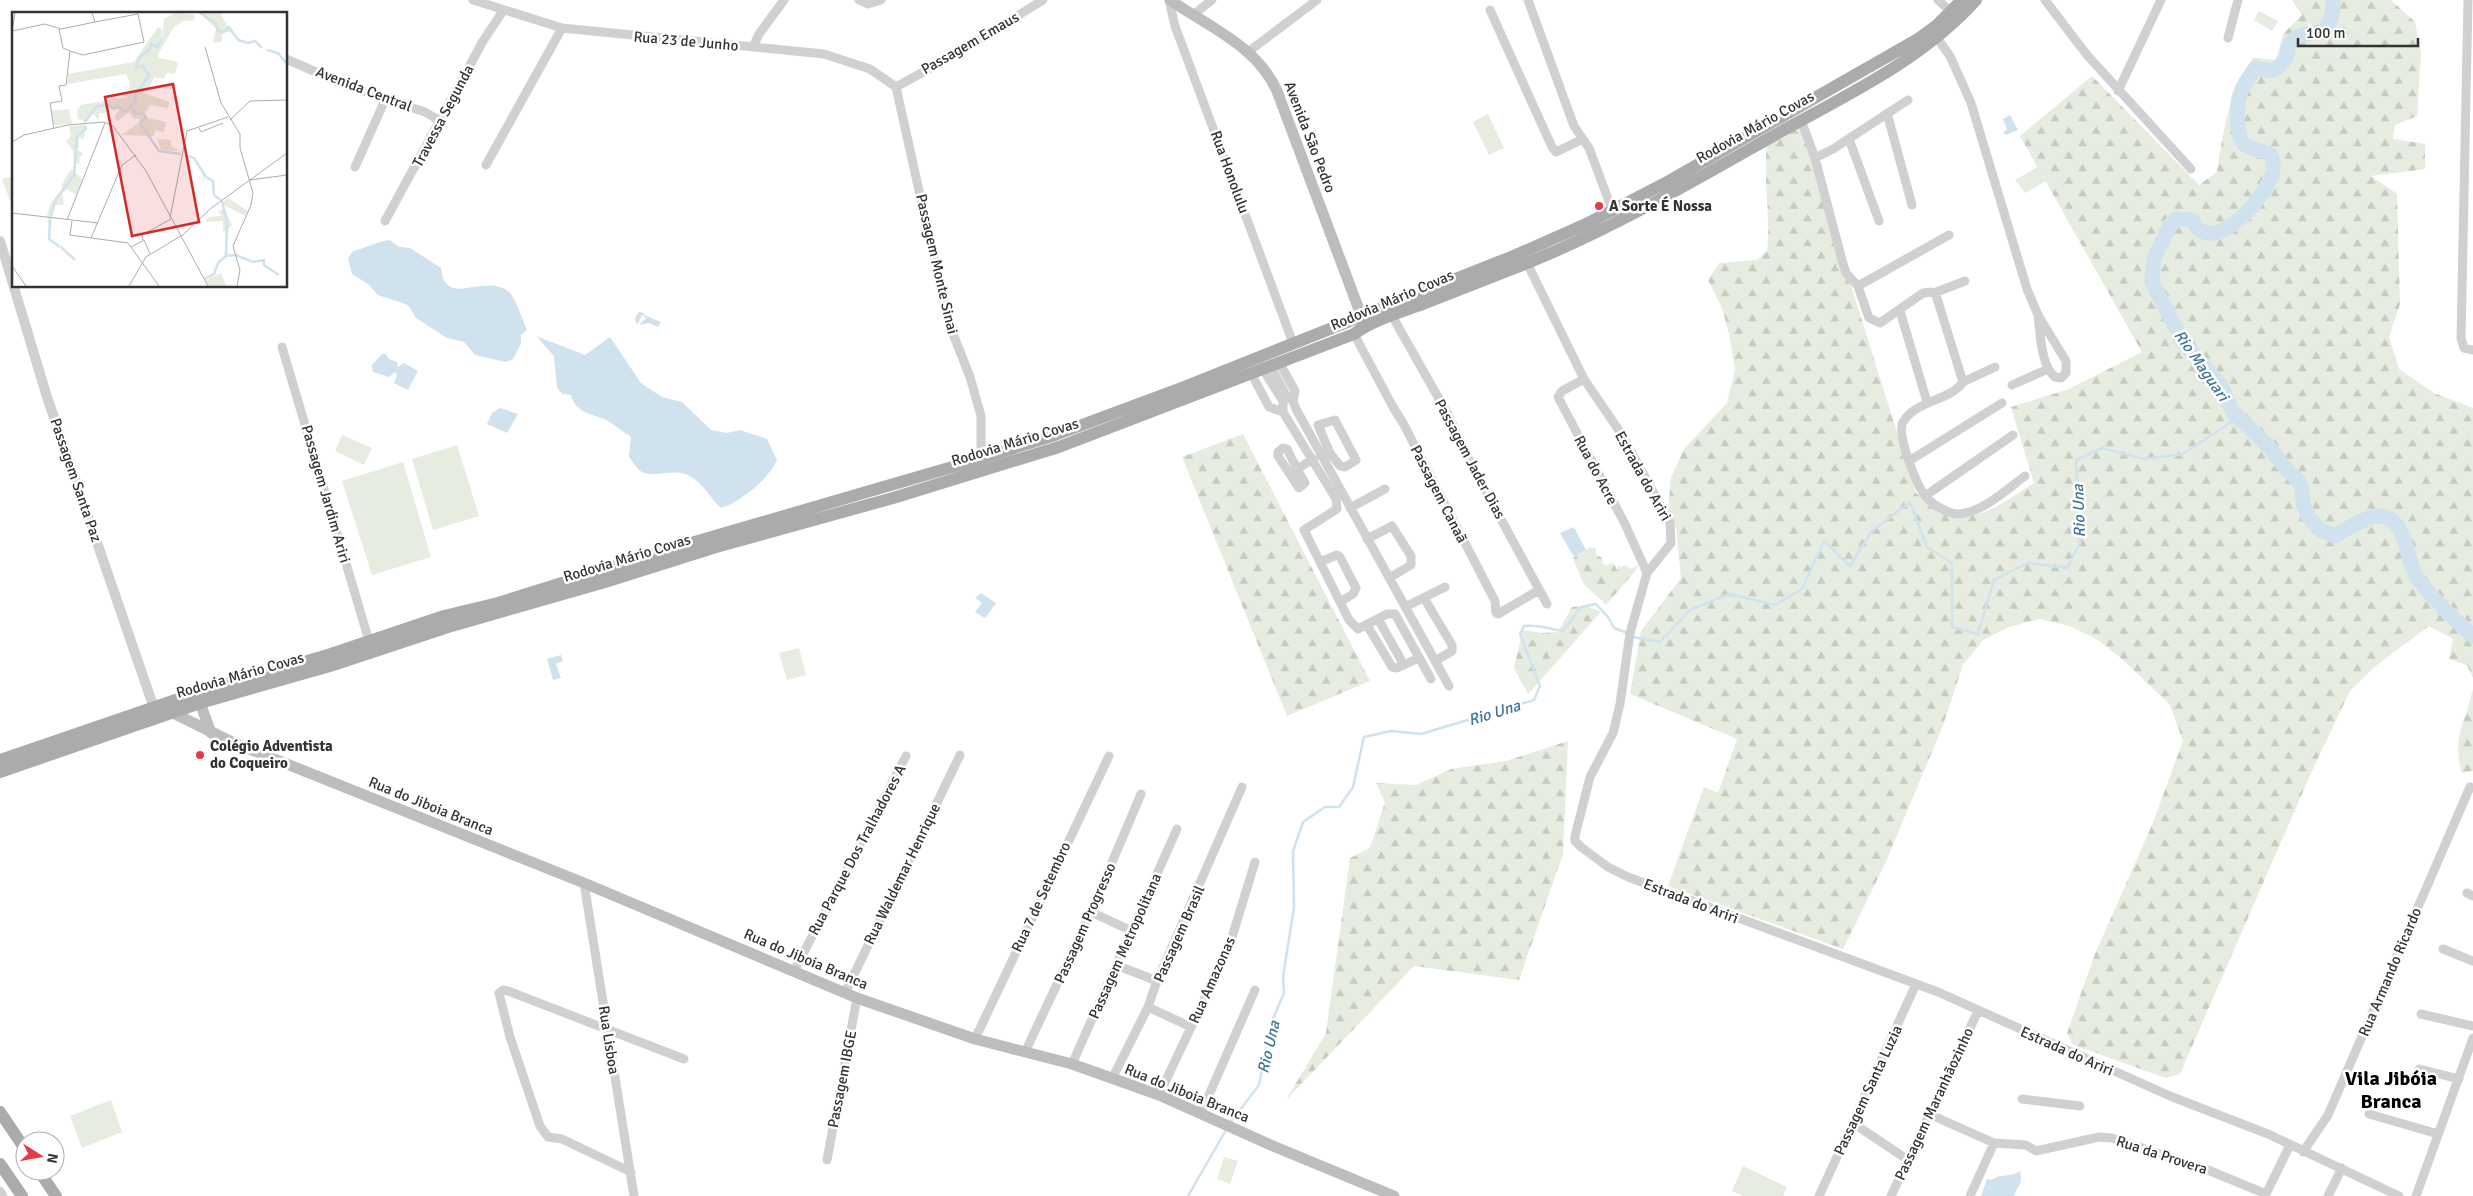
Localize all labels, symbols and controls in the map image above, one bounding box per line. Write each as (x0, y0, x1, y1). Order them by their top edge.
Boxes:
street label: Passagem Emaus (918, 8, 1022, 78)
inset map (12, 12, 288, 288)
scale bar (2298, 15, 2418, 47)
text: 100 m (2306, 24, 2346, 42)
street label: Rua 23 de Junho (633, 27, 739, 55)
street label: Avenida Central (313, 62, 415, 116)
street label: Travessa Segunda (408, 62, 478, 170)
street label: Avenida São Pedro (1281, 79, 1340, 195)
street label: Rodovia Mário Covas (1693, 87, 1817, 167)
street label: Rua Honolulu (1207, 128, 1253, 216)
street label: Passagem Monte Sinai (912, 192, 962, 336)
place label: A Sorte É Nossa (1609, 196, 1712, 215)
marker: A Sorte É Nossa (1593, 200, 1605, 212)
street label: Rodovia Mário Covas (1328, 266, 1457, 334)
water label: Rio Maguari (2169, 326, 2234, 406)
street label: Passagem Jader Dias (1431, 396, 1509, 522)
street label: Rodovia Mário Covas (949, 414, 1081, 470)
street label: Passagem Santa Paz (46, 416, 106, 545)
street label: Passagem Jardim Ariri (298, 423, 354, 565)
street label: Estrada do Ariri (1611, 428, 1675, 524)
street label: Rua do Acre (1570, 432, 1622, 508)
street label: Passagem Canaã (1407, 442, 1471, 546)
water label: Rio Una (2068, 483, 2090, 538)
street label: Rodovia Mário Covas (561, 530, 693, 586)
street label: Rodovia Mário Covas (174, 648, 306, 702)
water label: Rio Una (1466, 695, 1524, 730)
place label: Colégio Adventista do Coqueiro (210, 737, 333, 772)
marker: Colégio Adventista do Coqueiro (194, 749, 206, 761)
street label: Rua Parque Dos Tralhadores A (804, 762, 910, 938)
street label: Rua do Jiboia Branca (366, 773, 496, 839)
street label: Rua Waldemar Henrique (860, 800, 944, 948)
street label: Rua 7 de Setembro (1008, 839, 1074, 955)
street label: Passagem Progresso (1050, 860, 1120, 986)
street label: Passagem Metropolitana (1085, 870, 1165, 1022)
street label: Estrada do Ariri (1641, 875, 1741, 927)
street label: Passagem Brasil (1150, 883, 1208, 985)
street label: Rua Armando Ricardo (2355, 905, 2425, 1039)
street label: Rua do Jiboia Branca (741, 925, 871, 993)
street label: Rua Amazonas (1185, 933, 1239, 1026)
street label: Rua Lisboa (595, 1004, 623, 1076)
water label: Rio Una (1253, 1018, 1285, 1075)
street label: Passagem Santa Luzia (1830, 1022, 1906, 1158)
street label: Estrada do Ariri (2018, 1022, 2116, 1080)
street label: Passagem Maranhãozinho (1891, 1025, 1977, 1183)
street label: Passagem IBGE (824, 1029, 860, 1129)
street label: Rua do Jiboia Branca (1122, 1060, 1252, 1126)
district label: Vila Jibóia Branca (2345, 1066, 2437, 1114)
north arrow (15, 1131, 65, 1181)
street label: Rua da Provera (2114, 1132, 2210, 1178)
text: N (43, 1152, 62, 1165)

